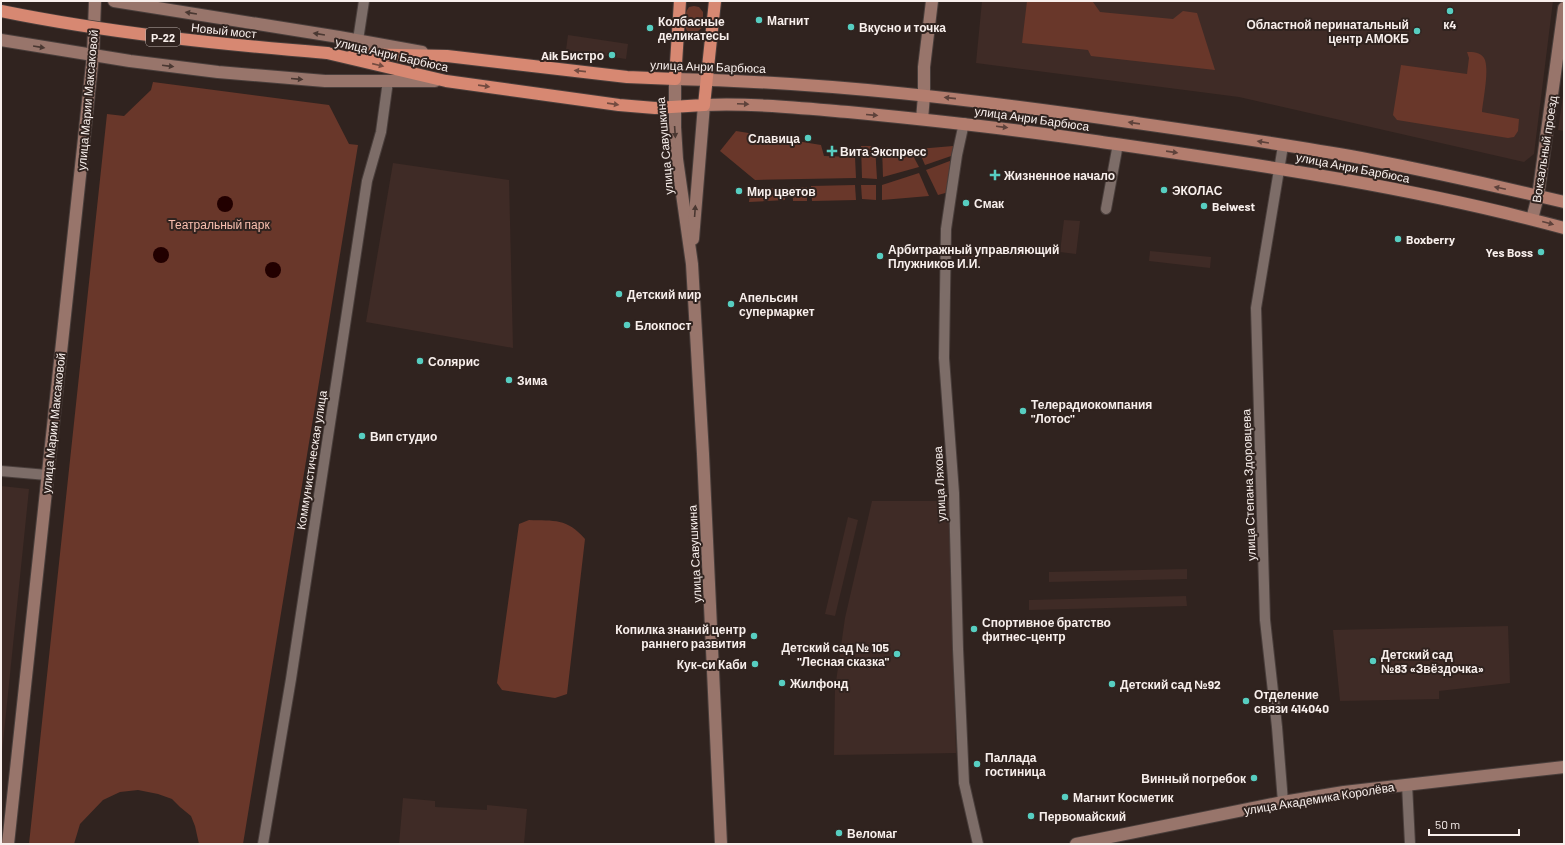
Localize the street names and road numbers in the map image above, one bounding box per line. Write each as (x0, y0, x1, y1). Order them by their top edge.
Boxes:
street label: Новый мост (191, 20, 258, 40)
road number: Р-22 (146, 28, 180, 46)
street label: улица Марии Максаковой (74, 29, 101, 171)
street label: улица Анри Барбюса (334, 34, 450, 75)
street label: улица Анри Барбюса (650, 57, 766, 76)
street label: Вокзальный проезд (1529, 94, 1560, 204)
street label: улица Савушкина (653, 96, 676, 195)
street label: улица Анри Барбюса (974, 103, 1091, 134)
street label: улица Анри Барбюса (1295, 149, 1411, 186)
street label: улица Марии Максаковой (39, 352, 68, 494)
street label: Коммунистическая улица (293, 389, 330, 531)
street label: улица Степана Здоровцева (1238, 408, 1259, 561)
street label: улица Ляхова (930, 446, 949, 522)
street label: улица Савушкина (684, 504, 705, 603)
street label: улица Академика Королёва (1243, 779, 1396, 818)

